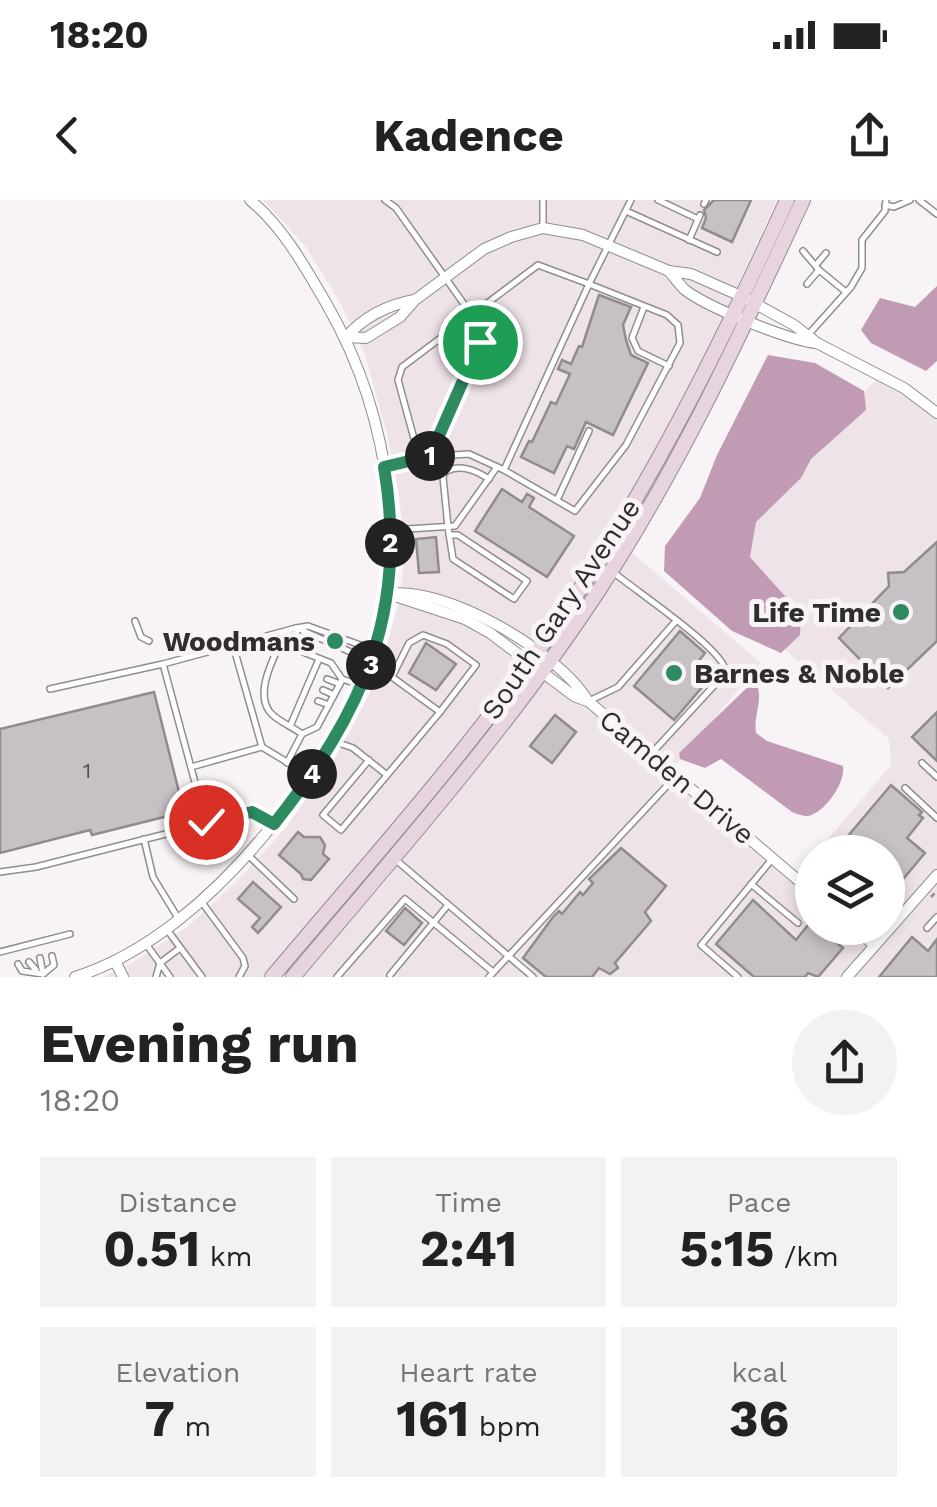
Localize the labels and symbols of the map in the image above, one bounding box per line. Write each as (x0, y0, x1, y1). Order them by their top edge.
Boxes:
pin (438, 300, 523, 385)
pin: 1 (405, 431, 455, 481)
street label: South Gary Avenue (475, 492, 647, 726)
pin: 2 (365, 518, 415, 568)
place label: Life Time (752, 596, 881, 629)
marker: Life Time (890, 601, 912, 623)
place label: Woodmans (163, 625, 315, 658)
marker: Woodmans (324, 630, 346, 652)
pin: 3 (346, 640, 396, 690)
place label: Barnes & Noble (694, 657, 904, 690)
marker: Barnes & Noble (663, 662, 685, 684)
street label: Camden Drive (593, 703, 761, 851)
pin: 4 (287, 749, 337, 799)
house number: 1 (83, 758, 91, 783)
pin (164, 780, 249, 865)

